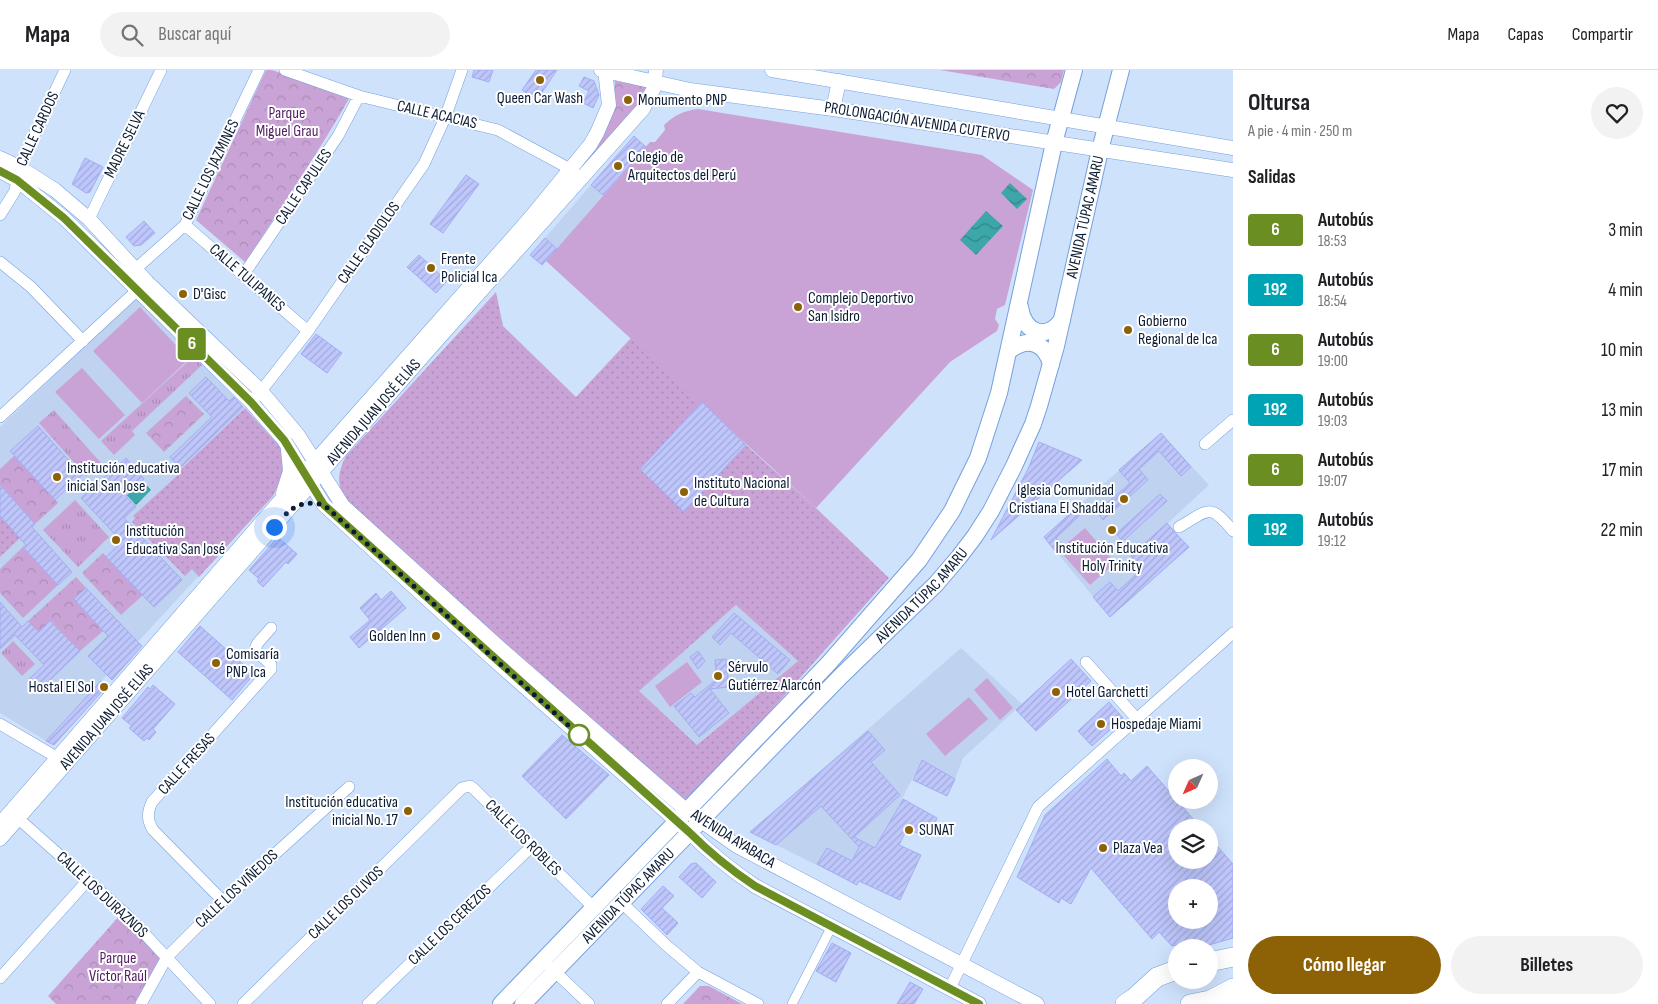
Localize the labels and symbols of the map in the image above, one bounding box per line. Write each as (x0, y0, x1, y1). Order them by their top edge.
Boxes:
marker: Queen Car Wash (534, 74, 546, 86)
street label: CALLE CARDOS (12, 89, 64, 169)
place label: Queen Car Wash (497, 89, 583, 108)
place label: Monumento PNP (638, 91, 727, 110)
marker: Monumento PNP (622, 94, 634, 106)
street label: CALLE ACACIAS (395, 97, 479, 133)
street label: PROLONGACIÓN AVENIDA CUTERVO (823, 98, 1011, 146)
park label: Parque Miguel Grau (256, 104, 318, 141)
street label: MADRE SELVA (100, 107, 150, 181)
street label: CALLE LOS JAZMINES (178, 116, 244, 223)
street label: CALLE CAPULIES (272, 145, 336, 229)
place label: Colegio de Arquitectos del Perú (627, 148, 736, 185)
street label: AVENIDA TÚPAC AMARU (1062, 154, 1108, 281)
marker: Colegio de Arquitectos del Perú (612, 160, 624, 172)
street label: CALLE GLADIOLOS (334, 198, 404, 288)
street label: CALLE TULIPANES (205, 240, 289, 316)
place label: Frente Policial Ica (441, 250, 497, 287)
marker: Frente Policial Ica (425, 262, 437, 274)
place label: D'Gisc (193, 285, 227, 304)
marker: D'Gisc (177, 288, 189, 300)
place label: Complejo Deportivo San Isidro (808, 289, 914, 326)
marker: Complejo Deportivo San Isidro (792, 301, 804, 313)
place label: Gobierno Regional de Ica (1138, 312, 1217, 349)
marker: Gobierno Regional de Ica (1122, 324, 1134, 336)
line badge: 6 (176, 328, 208, 360)
street label: AVENIDA JUAN JOSÉ ELÍAS (322, 355, 425, 469)
place label: Institución educativa inicial San Jose (67, 459, 180, 496)
marker: Institución educativa inicial San Jose (51, 471, 63, 483)
place label: Instituto Nacional de Cultura (694, 474, 790, 511)
place label: Iglesia Comunidad Cristiana El Shaddai (1009, 481, 1114, 518)
marker: Instituto Nacional de Cultura (678, 486, 690, 498)
marker: Iglesia Comunidad Cristiana El Shaddai (1118, 493, 1130, 505)
your location (262, 515, 287, 540)
place label: Institución Educativa San José (126, 522, 225, 559)
marker: Institución Educativa Holy Trinity (1106, 524, 1118, 536)
marker: Institución Educativa San José (110, 534, 122, 546)
place label: Institución Educativa Holy Trinity (1056, 539, 1168, 576)
street label: AVENIDA TÚPAC AMARU (871, 544, 972, 648)
place label: Golden Inn (369, 627, 426, 646)
marker: Golden Inn (430, 630, 442, 642)
place label: Comisaría PNP Ica (226, 645, 279, 682)
marker: Comisaría PNP Ica (210, 657, 222, 669)
place label: Sérvulo Gutiérrez Alarcón (728, 658, 821, 695)
street label: AVENIDA JUAN JOSÉ ELÍAS (55, 660, 158, 774)
marker: Sérvulo Gutiérrez Alarcón (712, 670, 724, 682)
place label: Hostal El Sol (28, 678, 94, 697)
marker: Hostal El Sol (98, 681, 110, 693)
place label: Hotel Garchetti (1066, 683, 1148, 702)
marker: Hotel Garchetti (1050, 686, 1062, 698)
place label: Hospedaje Miami (1111, 715, 1201, 734)
marker: Hospedaje Miami (1095, 718, 1107, 730)
unlabelled marker (568, 724, 590, 746)
street label: CALLE FRESAS (154, 729, 220, 799)
north arrow (1168, 759, 1218, 809)
place label: Institución educativa inicial No. 17 (285, 793, 399, 830)
street label: CALLE LOS ROBLES (481, 796, 565, 880)
marker: Institución educativa inicial No. 17 (402, 805, 414, 817)
street label: AVENIDA AYABACA (686, 805, 779, 873)
place label: SUNAT (919, 821, 955, 840)
marker: SUNAT (903, 824, 915, 836)
place label: Plaza Vea (1113, 839, 1163, 858)
marker: Plaza Vea (1097, 842, 1109, 854)
street label: AVENIDA TÚPAC AMARU (577, 844, 678, 948)
street label: CALLE LOS VIÑEDOS (192, 846, 282, 932)
street label: CALLE LOS DURAZNOS (52, 848, 152, 942)
street label: CALLE LOS OLIVOS (304, 862, 388, 944)
street label: CALLE LOS CEREZOS (405, 881, 495, 969)
park label: Parque Víctor Raúl (89, 949, 147, 986)

